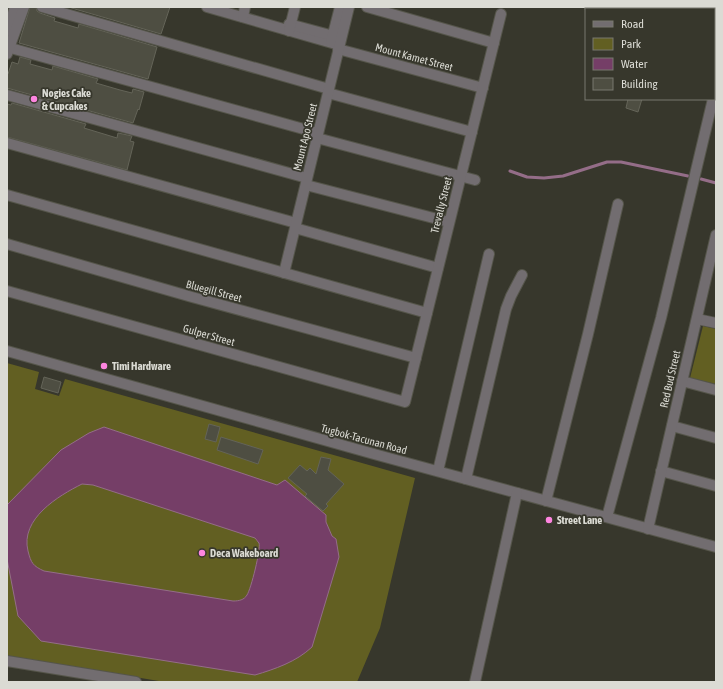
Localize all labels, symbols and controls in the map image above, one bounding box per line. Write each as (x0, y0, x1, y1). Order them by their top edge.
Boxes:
legend (585, 8, 715, 100)
text: Road (621, 17, 644, 31)
text: Park (621, 37, 642, 51)
street label: Mount Kamet Street (374, 41, 454, 73)
text: Water (621, 57, 648, 71)
text: Building (621, 77, 659, 91)
place label: Nogies Cake & Cupcakes (42, 87, 91, 112)
marker: Nogies Cake & Cupcakes (29, 94, 39, 104)
street label: Mount Apo Street (291, 102, 319, 172)
street label: Trevally Street (428, 176, 454, 234)
street label: Bluegill Street (185, 278, 243, 304)
street label: Gulper Street (182, 322, 236, 348)
street label: Red Bud Street (658, 349, 682, 409)
place label: Timi Hardware (112, 360, 171, 372)
marker: Timi Hardware (99, 361, 109, 371)
street label: Tugbok-Tacunan Road (320, 422, 408, 456)
place label: Street Lane (557, 514, 602, 526)
marker: Street Lane (544, 515, 554, 525)
place label: Deca Wakeboard (210, 547, 278, 559)
marker: Deca Wakeboard (197, 548, 207, 558)

